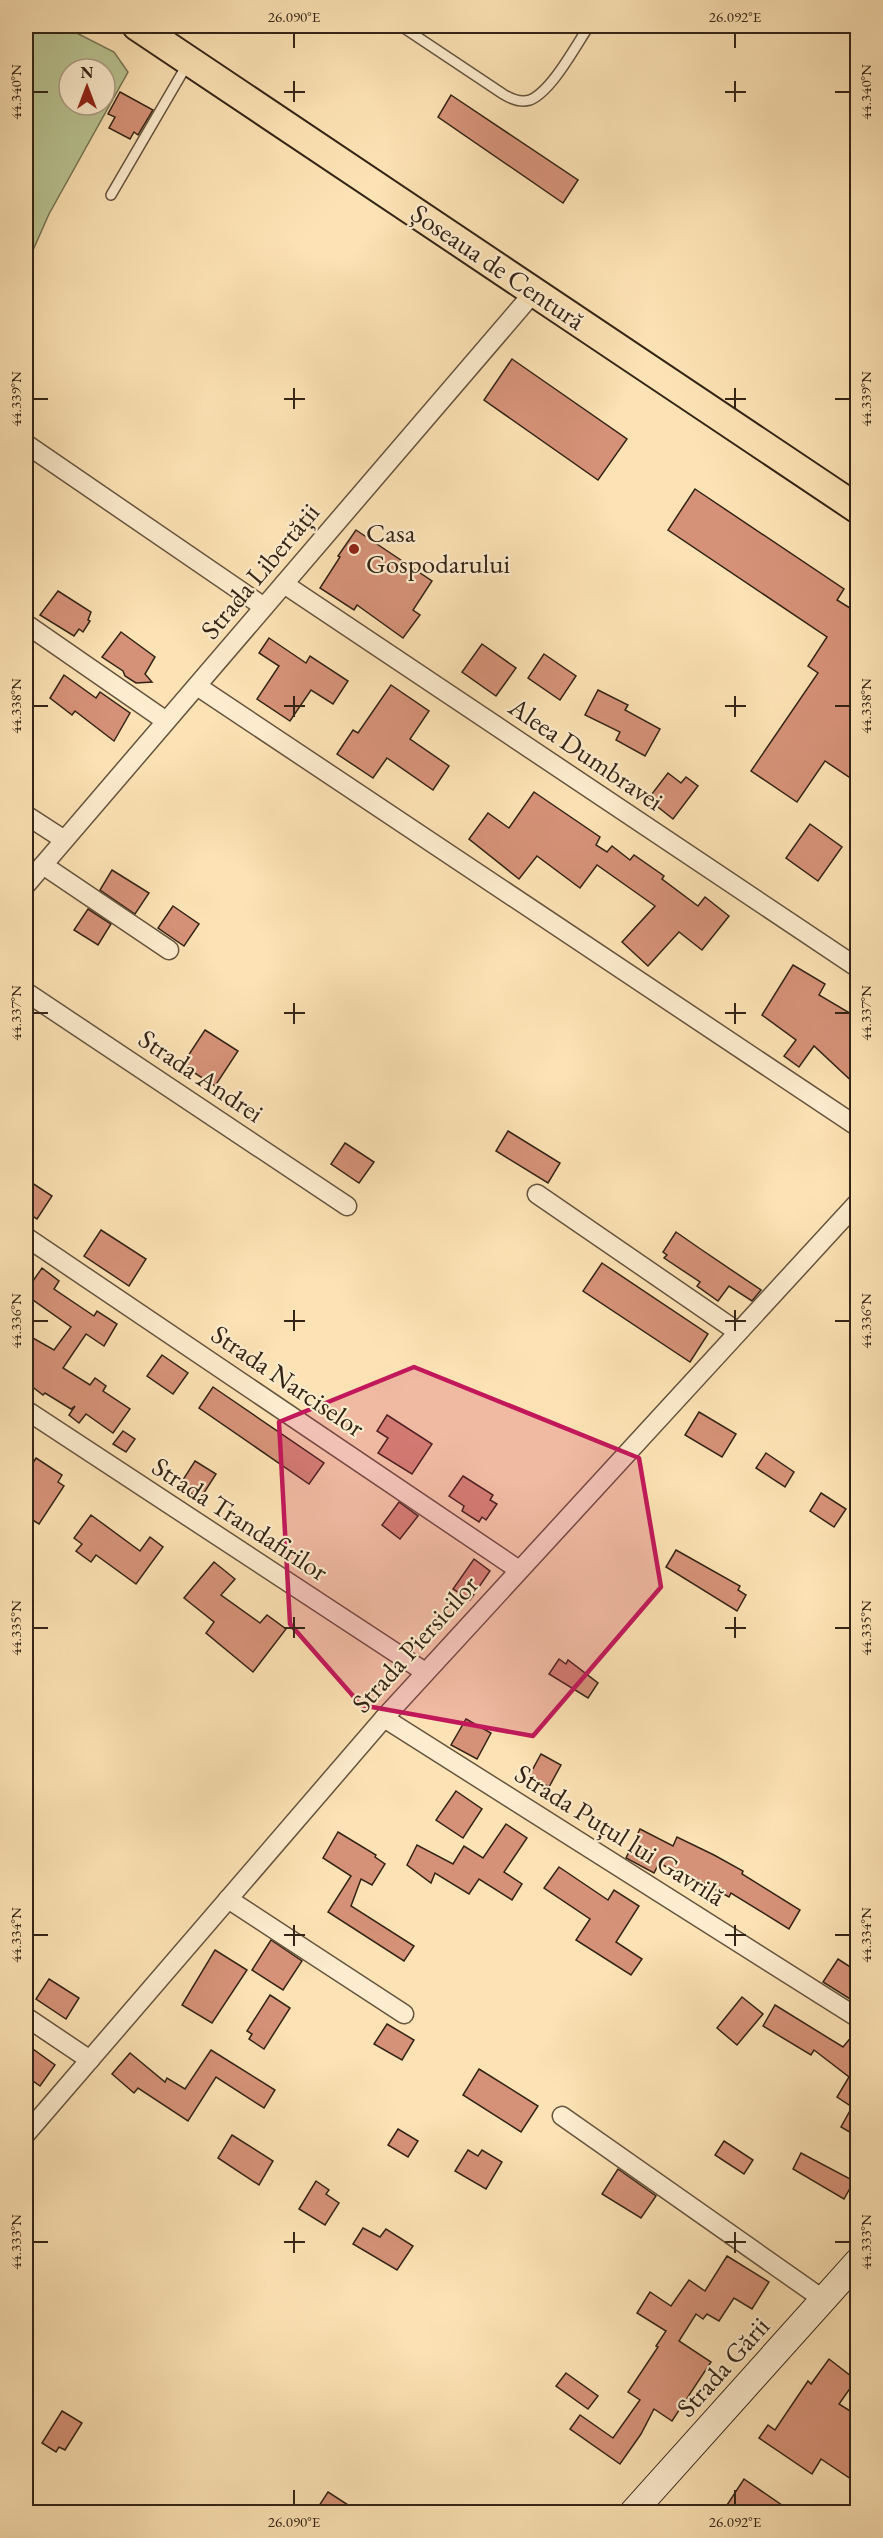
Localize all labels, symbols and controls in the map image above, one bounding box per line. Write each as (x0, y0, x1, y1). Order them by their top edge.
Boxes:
text: 26.090°E (268, 7, 321, 26)
text: 26.092°E (709, 7, 762, 26)
north arrow (57, 57, 117, 117)
text: N (81, 62, 94, 83)
text: 44.340°N (6, 64, 25, 120)
text: 44.340°N (856, 64, 875, 120)
street label: Șoseaua de Centură (405, 195, 592, 338)
text: 44.339°N (6, 371, 25, 427)
text: 44.339°N (856, 371, 875, 427)
street label: Strada Libertății (192, 495, 327, 646)
place label: Casa Gospodarului (366, 515, 511, 581)
marker: Casa Gospodarului (347, 542, 361, 556)
text: 44.338°N (6, 678, 25, 734)
text: 44.338°N (856, 678, 875, 734)
street label: Aleea Dumbravei (501, 688, 671, 818)
text: 44.337°N (6, 985, 25, 1041)
text: 44.337°N (856, 985, 875, 1041)
street label: Strada Andrei (132, 1021, 271, 1130)
text: 44.336°N (6, 1293, 25, 1349)
text: 44.336°N (856, 1293, 875, 1349)
street label: Strada Narciselor (205, 1316, 372, 1445)
street label: Strada Trandafirilor (146, 1449, 335, 1589)
street label: Strada Piersicilor (344, 1567, 486, 1720)
text: 44.335°N (6, 1600, 25, 1656)
text: 44.335°N (856, 1600, 875, 1656)
street label: Strada Puțul lui Gavrilă (508, 1756, 732, 1914)
text: 44.334°N (6, 1907, 25, 1963)
text: 44.334°N (856, 1907, 875, 1963)
text: 44.333°N (6, 2214, 25, 2270)
text: 44.333°N (856, 2214, 875, 2270)
street label: Strada Gării (668, 2309, 777, 2424)
text: 26.090°E (268, 2512, 321, 2531)
text: 26.092°E (709, 2512, 762, 2531)

